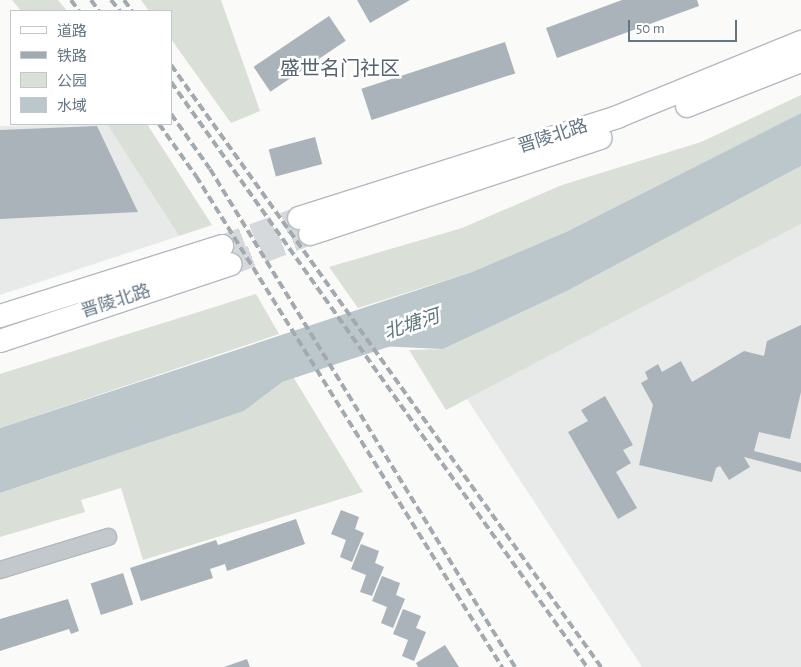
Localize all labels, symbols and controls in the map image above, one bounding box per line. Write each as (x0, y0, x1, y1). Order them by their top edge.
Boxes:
legend (10, 10, 172, 125)
scale bar (631, 10, 740, 42)
text: 50 m (636, 21, 665, 36)
text: 道路 (57, 24, 87, 39)
text: 铁路 (57, 49, 87, 64)
district label: 盛世名门社区 (280, 57, 400, 81)
text: 公园 (57, 74, 87, 89)
text: 水域 (57, 99, 87, 114)
street label: 晋陵北路 (515, 116, 591, 158)
street label: 晋陵北路 (78, 281, 154, 323)
water label: 北塘河 (381, 305, 443, 345)

